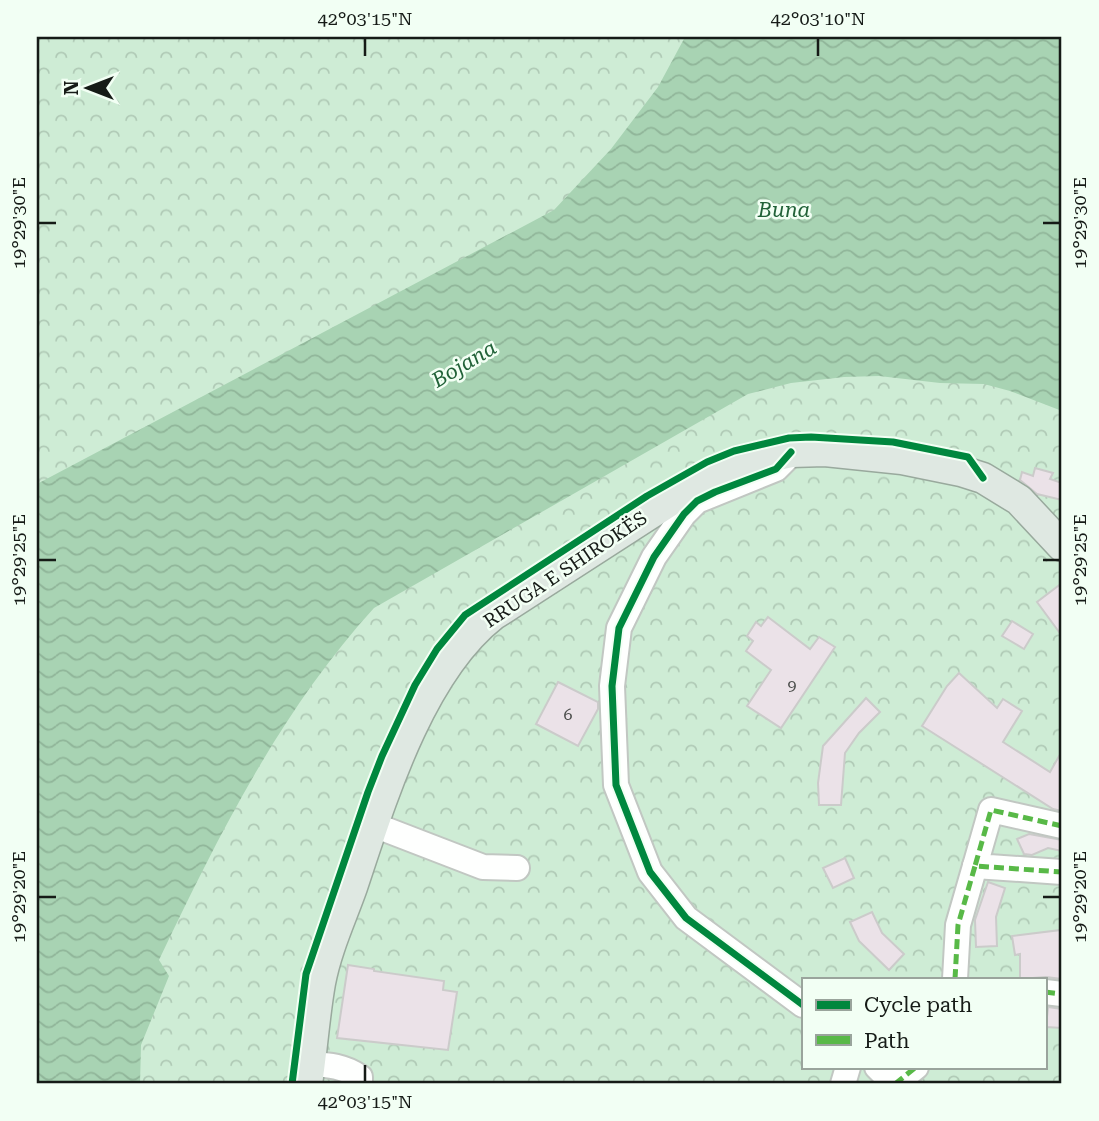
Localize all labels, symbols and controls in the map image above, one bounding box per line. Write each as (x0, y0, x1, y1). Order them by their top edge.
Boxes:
text: 42°03'15"N (318, 8, 412, 29)
text: 42°03'10"N (771, 8, 865, 29)
north arrow (52, 52, 122, 122)
text: N (60, 80, 83, 95)
text: 19°29'30"E (8, 177, 29, 269)
text: 19°29'30"E (1069, 177, 1090, 269)
water label: Buna (757, 198, 810, 222)
water label: Bojana (426, 335, 501, 393)
street label: RRUGA E SHIROKËS (479, 506, 651, 633)
text: 19°29'25"E (8, 514, 29, 606)
text: 19°29'25"E (1069, 514, 1090, 606)
house number: 9 (788, 676, 797, 695)
house number: 6 (564, 705, 573, 724)
text: 19°29'20"E (8, 851, 29, 943)
text: 19°29'20"E (1069, 851, 1090, 943)
legend (802, 978, 1046, 1068)
text: Cycle path (864, 993, 973, 1017)
text: Path (864, 1029, 910, 1053)
text: 42°03'15"N (318, 1091, 412, 1112)

